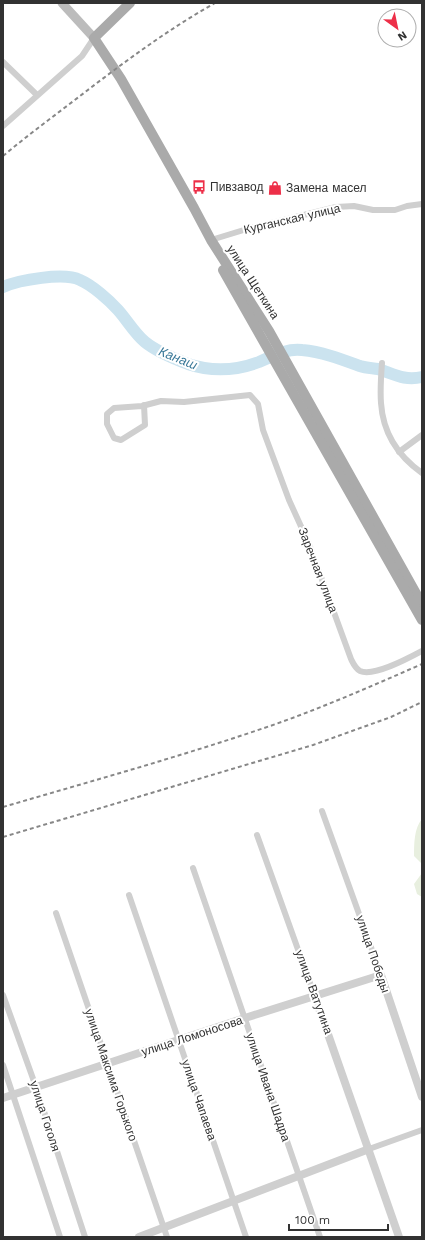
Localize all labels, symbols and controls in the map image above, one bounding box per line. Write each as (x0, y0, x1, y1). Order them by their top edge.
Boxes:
north arrow (377, 8, 417, 48)
text: N (395, 28, 409, 44)
bus stop icon: Пивзавод (191, 179, 207, 195)
place label: Пивзавод (210, 180, 263, 194)
shop icon: Замена масел (267, 180, 283, 196)
place label: Замена масел (286, 181, 366, 195)
street label: Курганская улица (242, 201, 342, 237)
street label: улица Щеткина (224, 242, 282, 322)
water label: Канаш (157, 344, 200, 373)
street label: Заречная улица (295, 525, 341, 615)
street label: улица Победы (353, 913, 393, 995)
street label: улица Ватутина (292, 948, 336, 1036)
street label: улица Максима Горького (82, 1007, 140, 1143)
street label: улица Ломоносова (140, 1013, 245, 1059)
street label: улица Ивана Шадра (243, 1031, 293, 1143)
street label: улица Чапаева (179, 1058, 219, 1143)
street label: улица Гоголя (27, 1079, 63, 1153)
scale bar (289, 1206, 388, 1232)
text: 100 m (295, 1213, 330, 1227)

